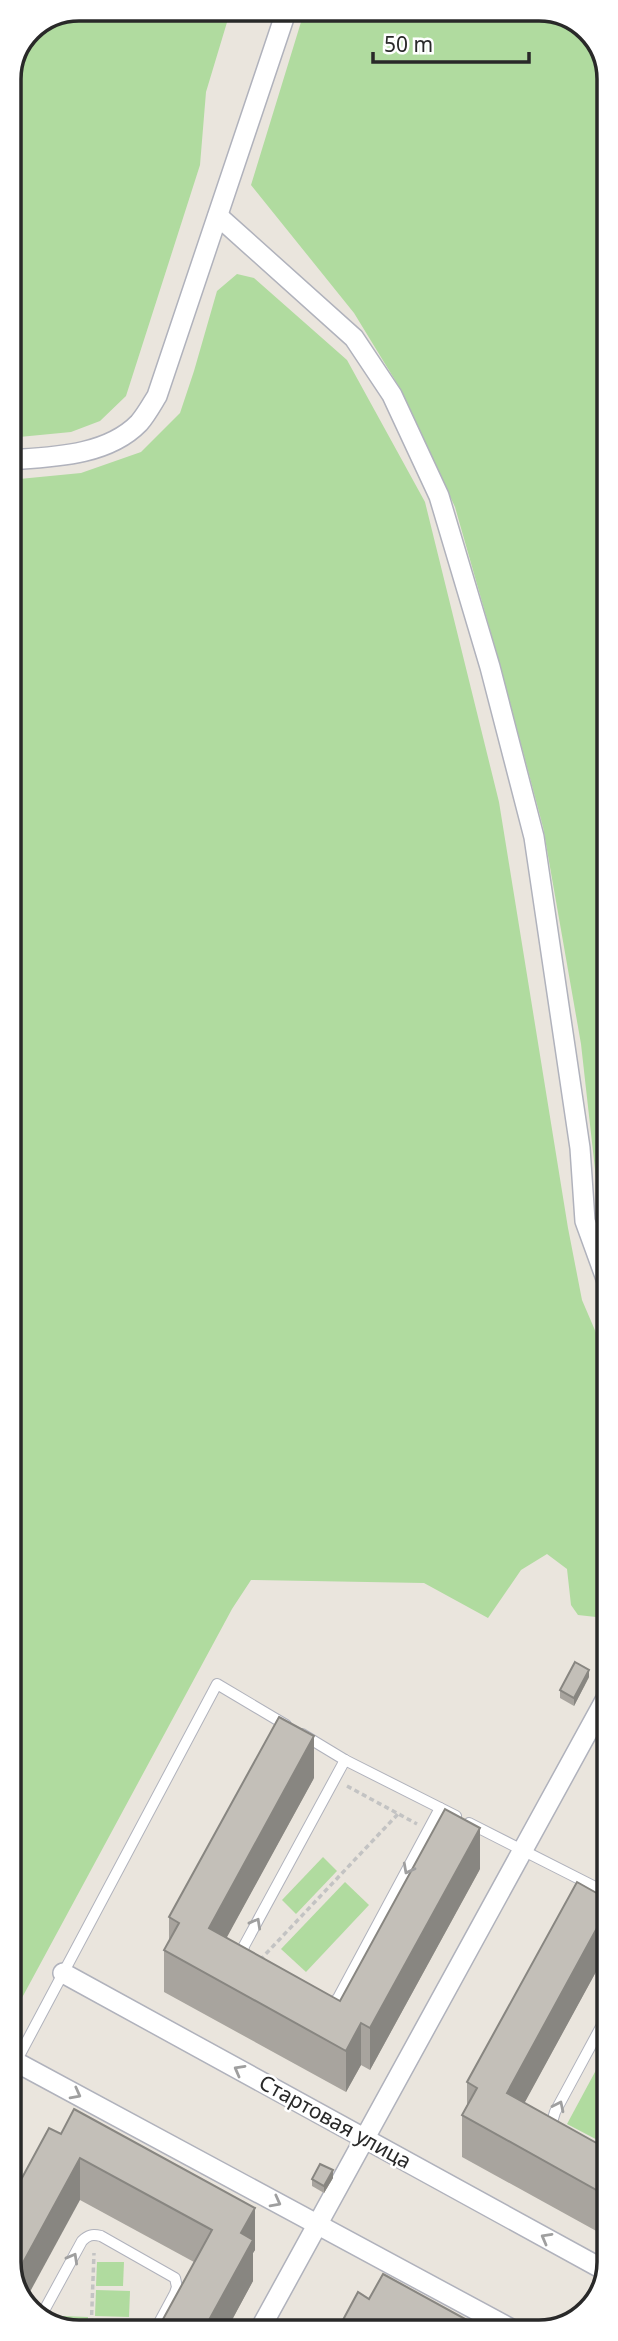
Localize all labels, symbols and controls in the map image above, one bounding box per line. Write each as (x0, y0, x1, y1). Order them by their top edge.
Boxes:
scale bar (373, 21, 529, 65)
text: 50 m (384, 30, 433, 58)
one-way arrow (402, 1861, 416, 1874)
one-way arrow (248, 1918, 261, 1931)
one-way arrow (234, 2065, 247, 2078)
street label: Стартовая улица (254, 2068, 417, 2175)
one-way arrow (69, 2086, 81, 2099)
one-way arrow (550, 2100, 564, 2113)
one-way arrow (269, 2194, 282, 2207)
one-way arrow (541, 2233, 554, 2246)
one-way arrow (65, 2253, 78, 2266)

